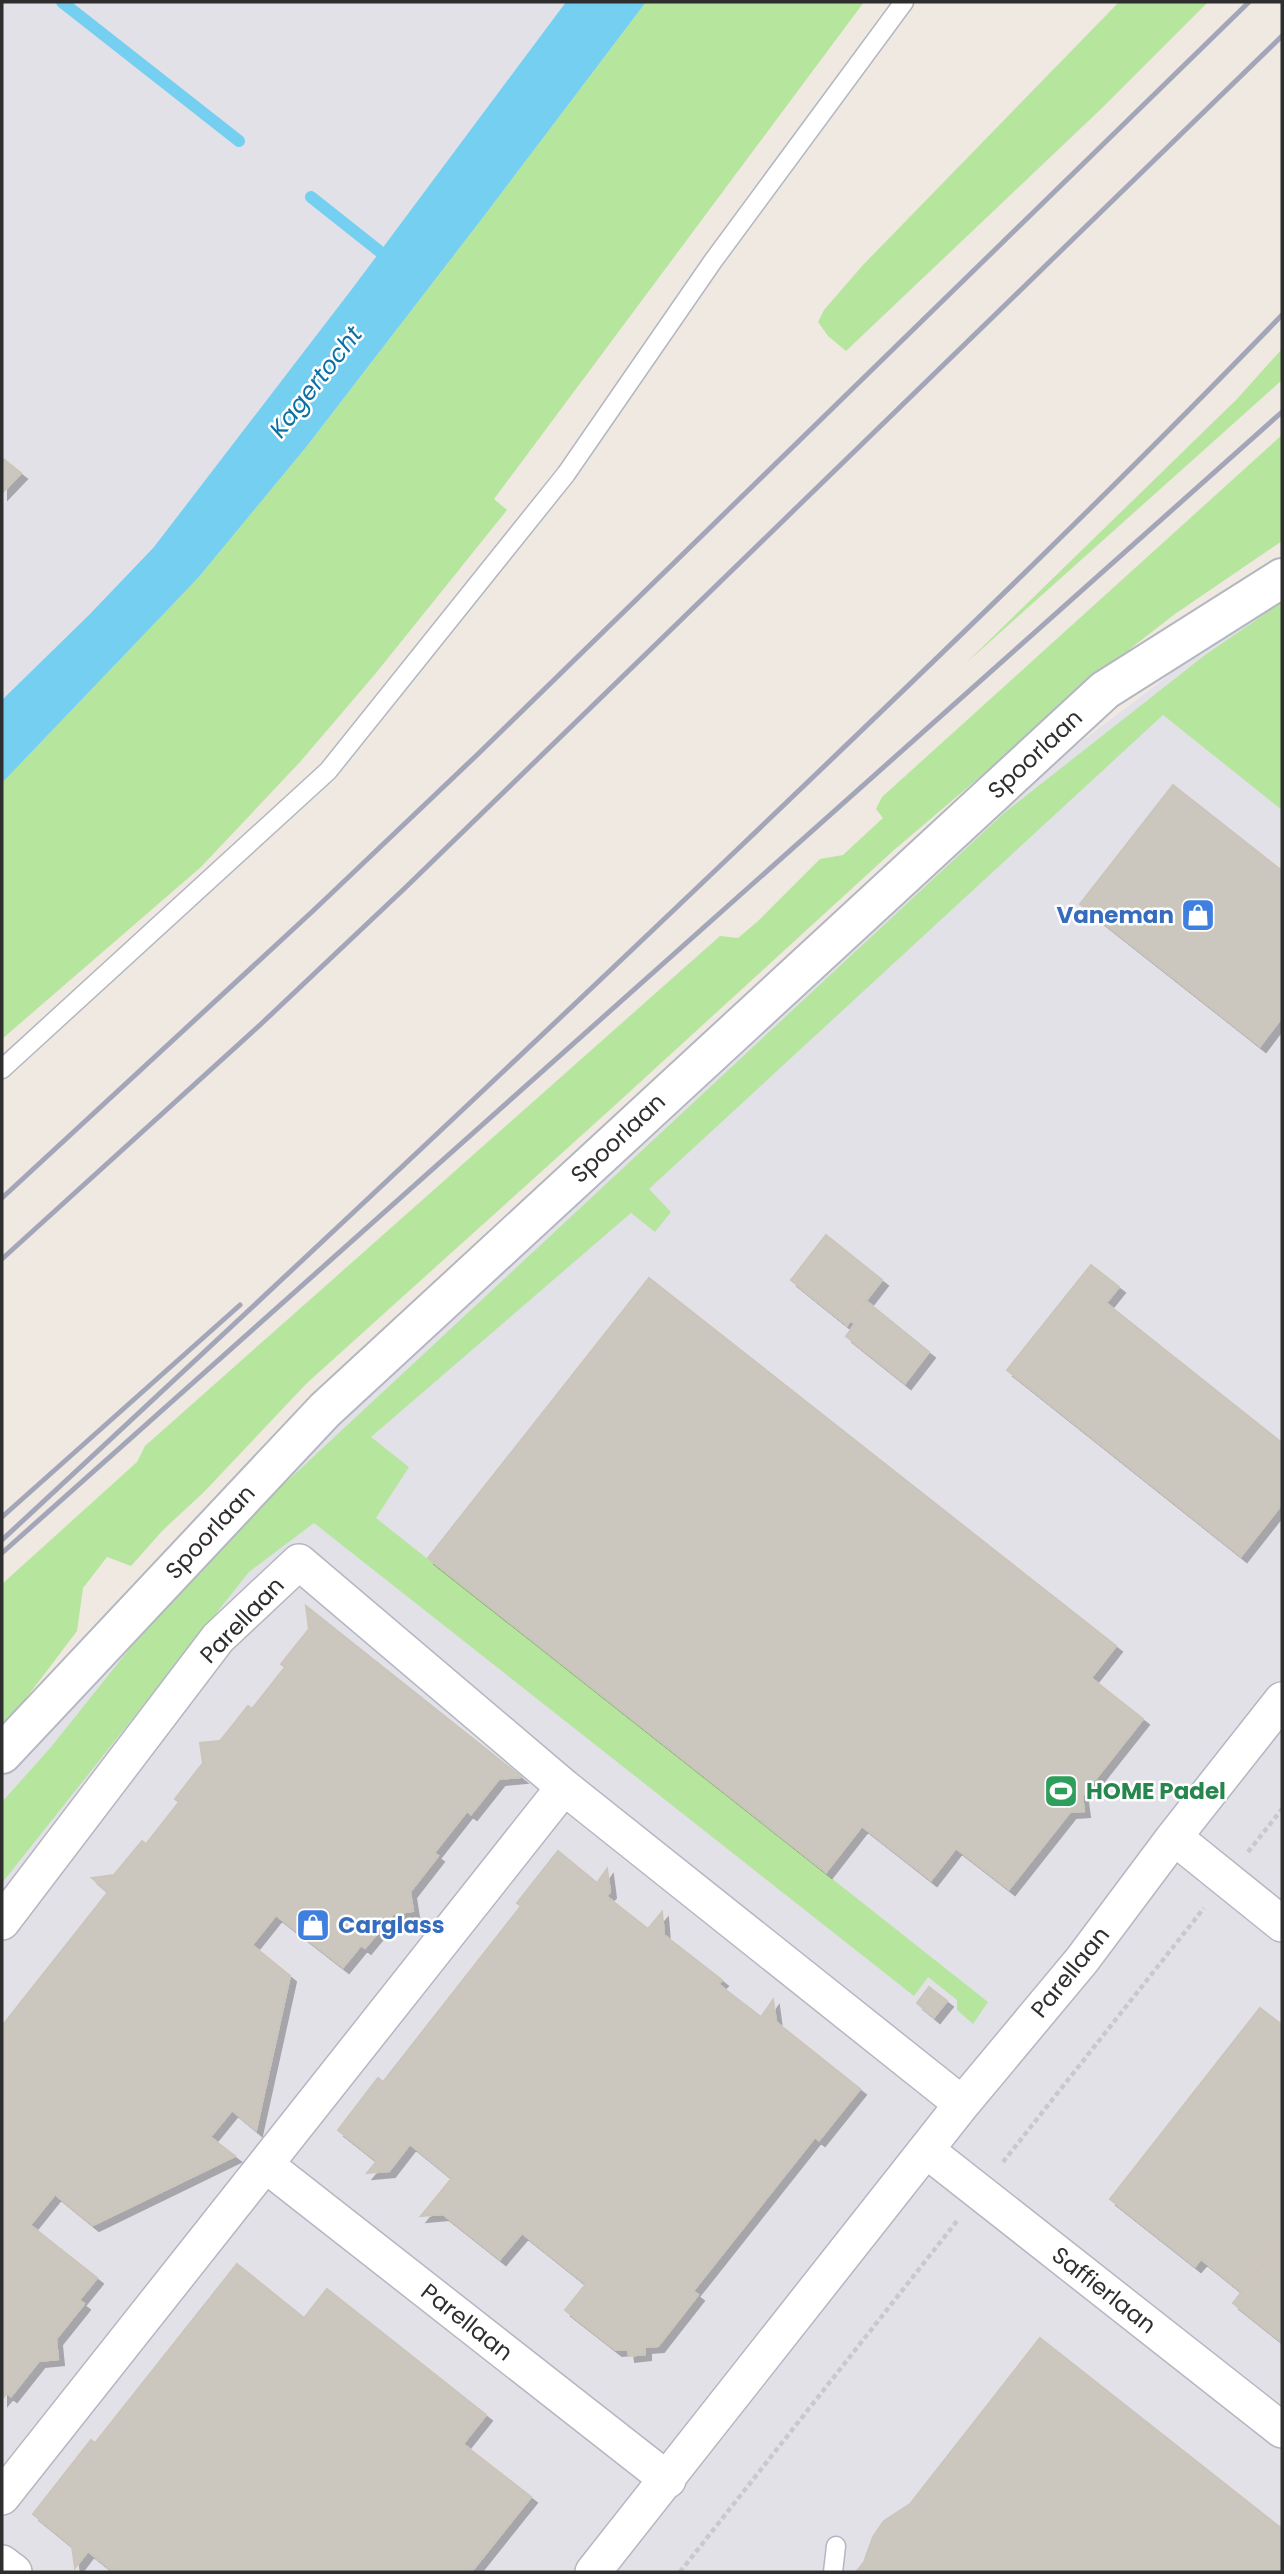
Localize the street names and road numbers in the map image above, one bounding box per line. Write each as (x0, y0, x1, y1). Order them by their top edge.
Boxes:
street label: Spoorlaan (981, 702, 1089, 806)
street label: Spoorlaan (564, 1086, 672, 1190)
street label: Spoorlaan (158, 1478, 262, 1586)
street label: Parellaan (193, 1570, 291, 1670)
street label: Parellaan (1023, 1920, 1117, 2024)
street label: Saffierlaan (1045, 2239, 1163, 2341)
street label: Parellaan (414, 2276, 520, 2368)

